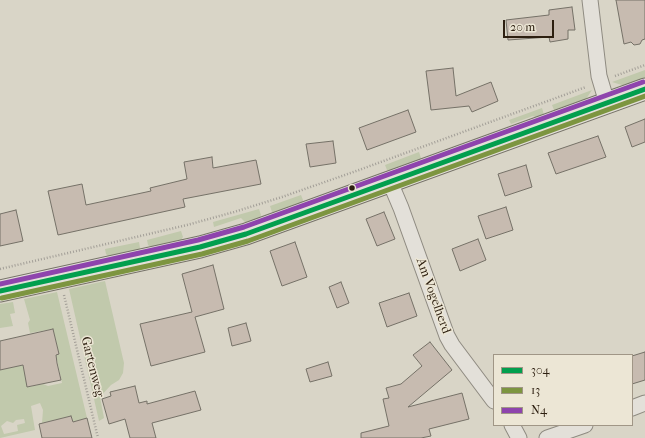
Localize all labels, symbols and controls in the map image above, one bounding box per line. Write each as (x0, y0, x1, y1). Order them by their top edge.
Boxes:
scale bar (505, 12, 556, 38)
text: 20 m (510, 20, 535, 34)
unlabelled marker (347, 183, 357, 193)
street label: Am Vogelherd (412, 256, 454, 336)
street label: Gartenweg (77, 335, 107, 399)
legend (493, 354, 633, 426)
text: 304 (531, 363, 550, 377)
text: 13 (531, 383, 540, 397)
text: N4 (531, 403, 547, 417)

